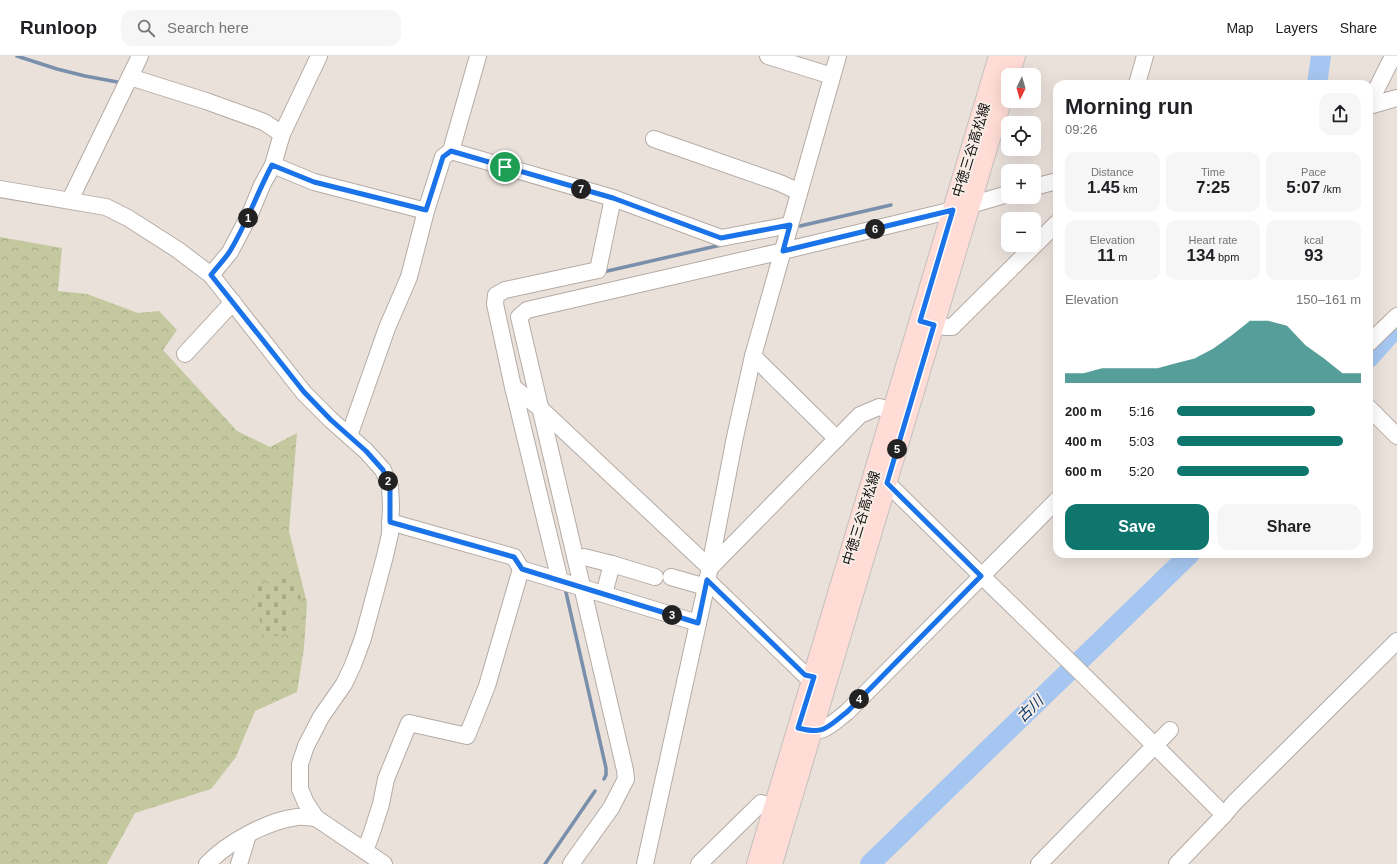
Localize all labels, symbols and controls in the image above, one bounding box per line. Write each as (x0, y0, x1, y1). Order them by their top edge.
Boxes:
search box (121, 10, 401, 46)
text: Runloop (20, 17, 97, 38)
icon: search (135, 17, 157, 39)
text: Search here (167, 19, 249, 36)
text: Map (1226, 20, 1254, 36)
text: Layers (1276, 20, 1318, 36)
text: Share (1340, 20, 1377, 36)
north arrow (1001, 68, 1041, 108)
map controls (1001, 68, 1041, 252)
button: share (1319, 93, 1361, 135)
text: Morning run (1065, 94, 1193, 119)
street label: 中徳三谷高松線 (949, 101, 993, 199)
button: locate (1001, 116, 1041, 156)
text: 09:26 (1065, 122, 1098, 137)
pin (488, 150, 522, 184)
icon: arrive (494, 156, 516, 178)
button: + (1001, 164, 1041, 204)
text: Distance (1091, 166, 1134, 178)
text: Time (1201, 166, 1225, 178)
text: Pace (1301, 166, 1326, 178)
text: 1.45 (1087, 178, 1120, 197)
text: 7:25 (1196, 178, 1230, 197)
text: 5:07 (1286, 178, 1320, 197)
pin: 7 (571, 179, 591, 199)
text: 7 (578, 183, 584, 195)
text: km (1120, 183, 1138, 195)
text: /km (1320, 183, 1341, 195)
pin: 1 (238, 208, 258, 228)
text: 1 (245, 212, 251, 224)
button: − (1001, 212, 1041, 252)
pin: 6 (865, 219, 885, 239)
text: 6 (872, 223, 878, 235)
text: Elevation (1090, 234, 1135, 246)
text: Heart rate (1189, 234, 1237, 246)
text: kcal (1304, 234, 1323, 246)
text: 11 (1097, 246, 1115, 265)
text: 134 (1187, 246, 1215, 265)
text: 93 (1304, 246, 1323, 265)
text: m (1115, 251, 1127, 263)
text: bpm (1215, 251, 1239, 263)
text: Elevation (1065, 292, 1118, 307)
text: 150–161 m (1296, 292, 1361, 307)
text: 200 m (1065, 404, 1102, 419)
text: 5:16 (1129, 404, 1154, 419)
text: 400 m (1065, 434, 1102, 449)
text: 5:03 (1129, 434, 1154, 449)
pin: 5 (887, 439, 907, 459)
text: 5 (894, 443, 900, 455)
text: 600 m (1065, 464, 1102, 479)
text: 5:20 (1129, 464, 1154, 479)
street label: 中徳三谷高松線 (839, 469, 883, 567)
pin: 2 (378, 471, 398, 491)
text: 2 (385, 475, 391, 487)
button: Save (1065, 504, 1209, 550)
button: Share (1217, 504, 1361, 550)
pin: 3 (662, 605, 682, 625)
text: 3 (669, 609, 675, 621)
pin: 4 (849, 689, 869, 709)
water label: 古川 (1013, 691, 1048, 725)
text: 4 (856, 693, 862, 705)

